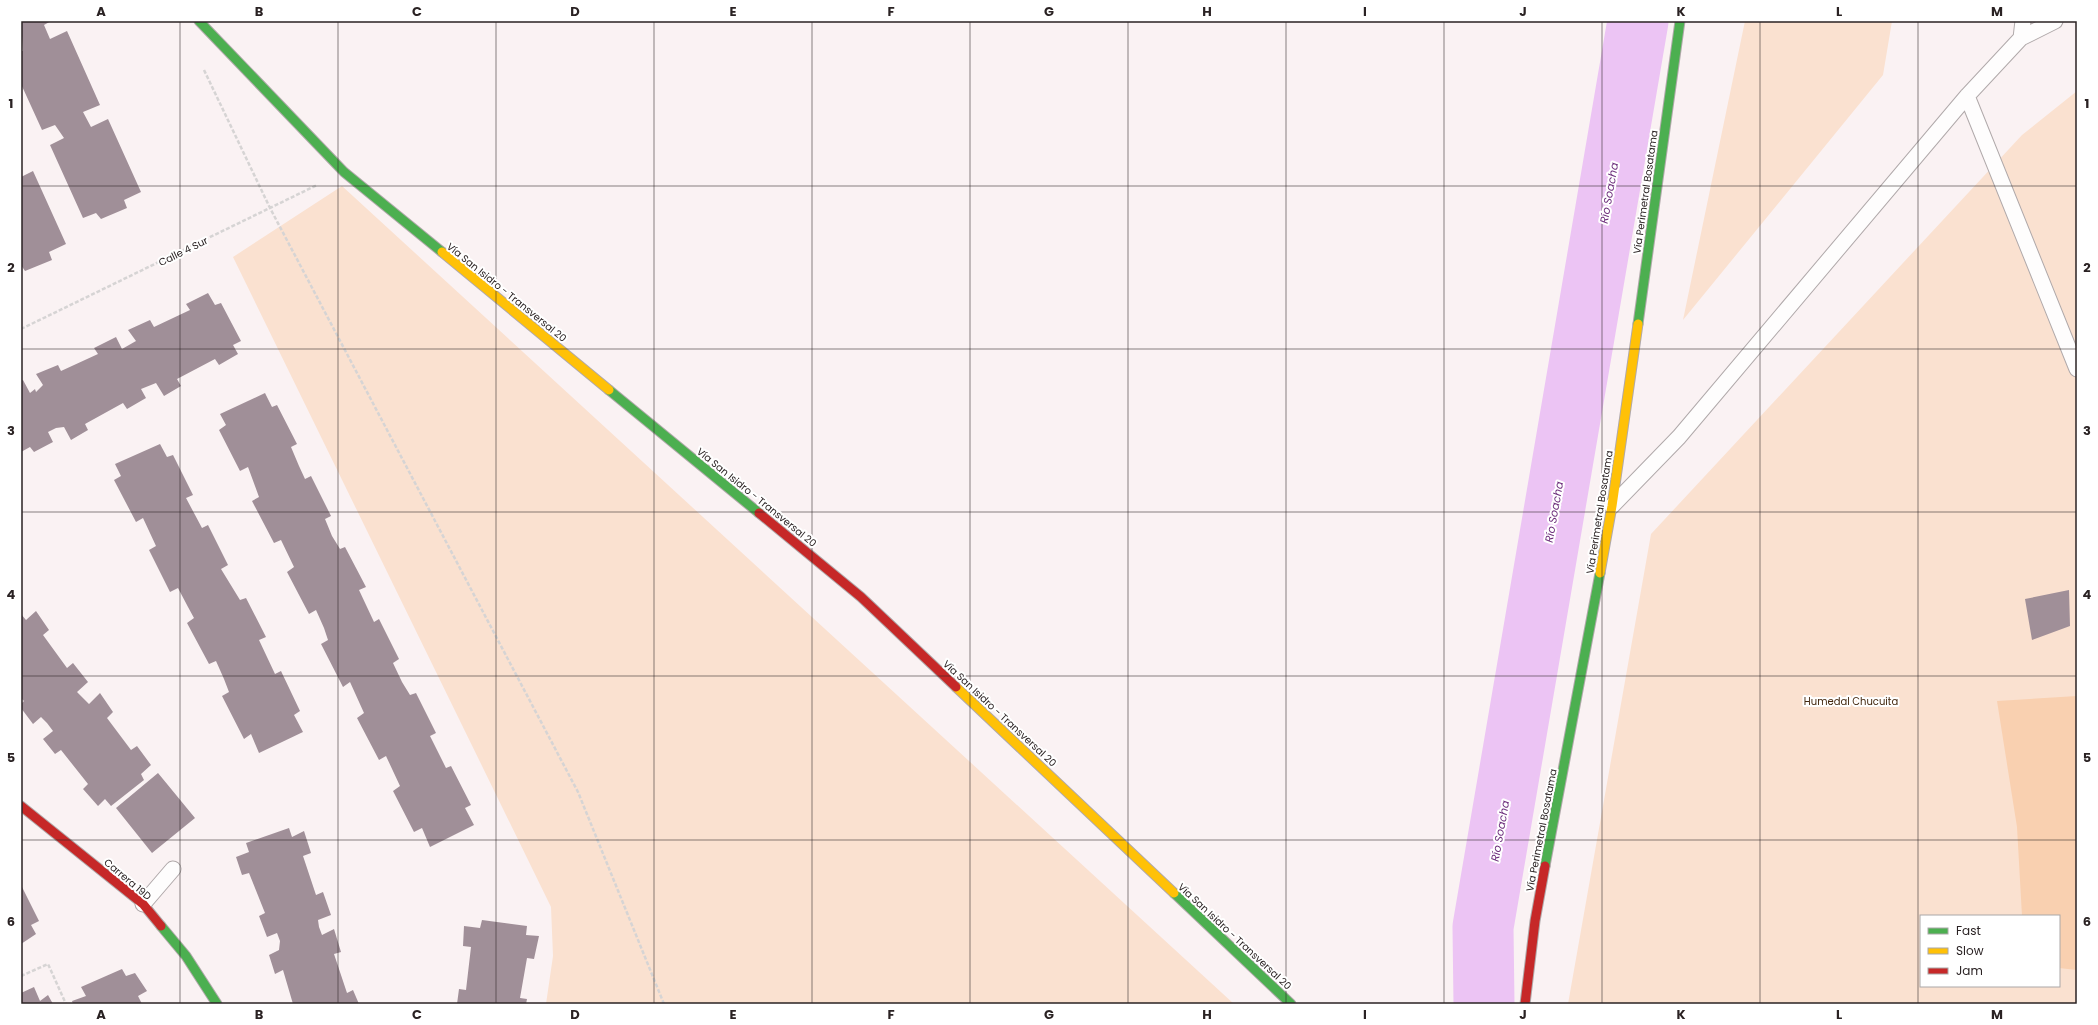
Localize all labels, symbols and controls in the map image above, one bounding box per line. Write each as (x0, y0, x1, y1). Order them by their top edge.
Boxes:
text: A (96, 2, 106, 21)
text: B (255, 2, 264, 21)
text: C (412, 2, 422, 21)
text: D (570, 2, 580, 21)
text: E (729, 2, 737, 21)
text: F (887, 2, 895, 21)
text: G (1044, 2, 1054, 21)
text: H (1202, 2, 1212, 21)
text: I (1363, 2, 1367, 21)
text: J (1519, 2, 1527, 21)
text: K (1676, 2, 1686, 21)
text: L (1836, 2, 1842, 21)
text: M (1991, 2, 2003, 21)
text: 1 (9, 94, 13, 113)
text: 1 (2085, 94, 2089, 113)
street label: Vía Perimetral Bosatama (1629, 129, 1662, 255)
water label: Río Soacha (1596, 161, 1622, 225)
street label: Calle 4 Sur (156, 233, 211, 270)
street label: Vía San Isidro - Transversal 20 (444, 239, 570, 346)
text: 2 (7, 258, 15, 277)
text: 2 (2083, 258, 2091, 277)
text: 3 (7, 421, 15, 440)
text: 3 (2083, 421, 2091, 440)
street label: Vía San Isidro - Transversal 20 (694, 444, 820, 551)
street label: Vía Perimetral Bosatama (1582, 449, 1617, 575)
water label: Río Soacha (1541, 480, 1567, 544)
text: 4 (7, 585, 16, 604)
text: 4 (2083, 585, 2092, 604)
street label: Vía San Isidro - Transversal 20 (940, 657, 1060, 770)
park label: Humedal Chucuita (1804, 694, 1898, 709)
text: 5 (7, 748, 15, 767)
text: 5 (2083, 748, 2091, 767)
street label: Vía Perimetral Bosatama (1522, 768, 1561, 893)
water label: Río Soacha (1487, 799, 1513, 863)
street label: Carrera 19D (101, 855, 155, 904)
street label: Vía San Isidro - Transversal 20 (1175, 880, 1295, 993)
text: 6 (7, 912, 15, 931)
text: 6 (2083, 912, 2091, 931)
legend (1920, 915, 2060, 987)
text: Fast (1956, 922, 1981, 939)
text: Slow (1956, 942, 1984, 959)
text: Jam (1956, 962, 1983, 979)
text: A (96, 1005, 106, 1024)
text: B (255, 1005, 264, 1024)
text: C (412, 1005, 422, 1024)
text: D (570, 1005, 580, 1024)
text: E (729, 1005, 737, 1024)
text: F (887, 1005, 895, 1024)
text: G (1044, 1005, 1054, 1024)
text: H (1202, 1005, 1212, 1024)
text: I (1363, 1005, 1367, 1024)
text: J (1519, 1005, 1527, 1024)
text: K (1676, 1005, 1686, 1024)
text: L (1836, 1005, 1842, 1024)
text: M (1991, 1005, 2003, 1024)

